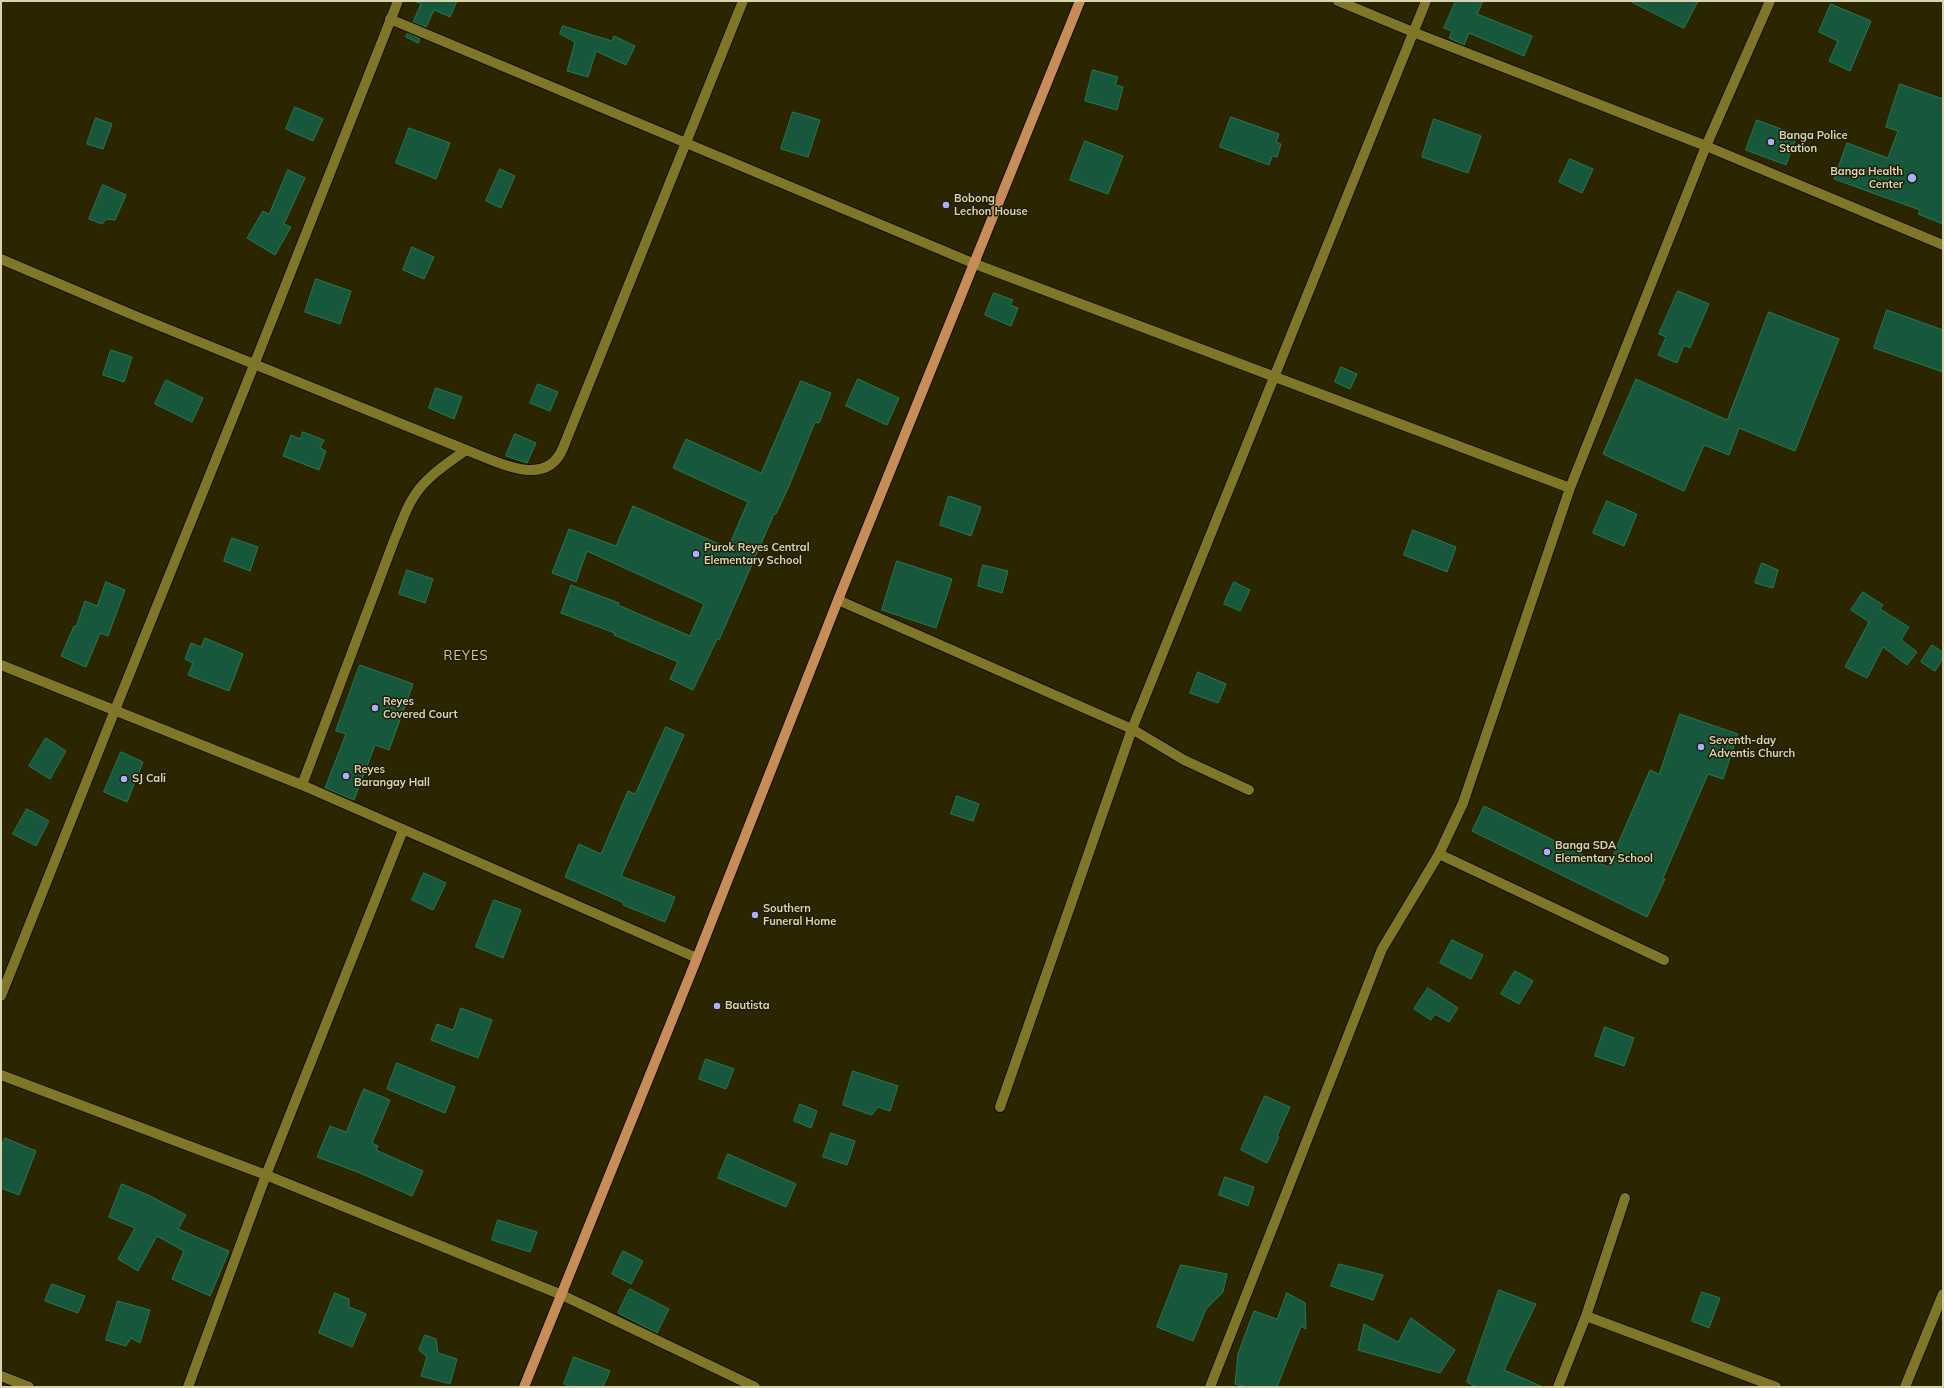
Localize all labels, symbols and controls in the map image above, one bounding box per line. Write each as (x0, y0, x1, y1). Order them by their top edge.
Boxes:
place label: Banga Police Station (1779, 129, 1847, 155)
marker: Banga Police Station (1766, 137, 1776, 147)
place label: Banga Health Center (1830, 165, 1903, 191)
marker: Banga Health Center (1906, 172, 1918, 184)
place label: Bobong Lechon House (954, 192, 1028, 218)
marker: Bobong Lechon House (941, 200, 951, 210)
place label: Purok Reyes Central Elementary School (704, 541, 810, 567)
marker: Purok Reyes Central Elementary School (691, 549, 701, 559)
district label: REYES (443, 648, 489, 664)
place label: Reyes Covered Court (383, 695, 458, 721)
marker: Reyes Covered Court (370, 703, 380, 713)
place label: Seventh-day Adventis Church (1709, 734, 1795, 760)
marker: Seventh-day Adventis Church (1696, 742, 1706, 752)
place label: Reyes Barangay Hall (354, 763, 430, 789)
marker: Reyes Barangay Hall (341, 771, 351, 781)
place label: SJ Cali (132, 772, 166, 786)
marker: SJ Cali (119, 774, 129, 784)
place label: Banga SDA Elementary School (1555, 839, 1653, 865)
marker: Banga SDA Elementary School (1542, 847, 1552, 857)
place label: Southern Funeral Home (763, 902, 836, 928)
marker: Southern Funeral Home (750, 910, 760, 920)
place label: Bautista (725, 999, 769, 1013)
marker: Bautista (712, 1001, 722, 1011)

